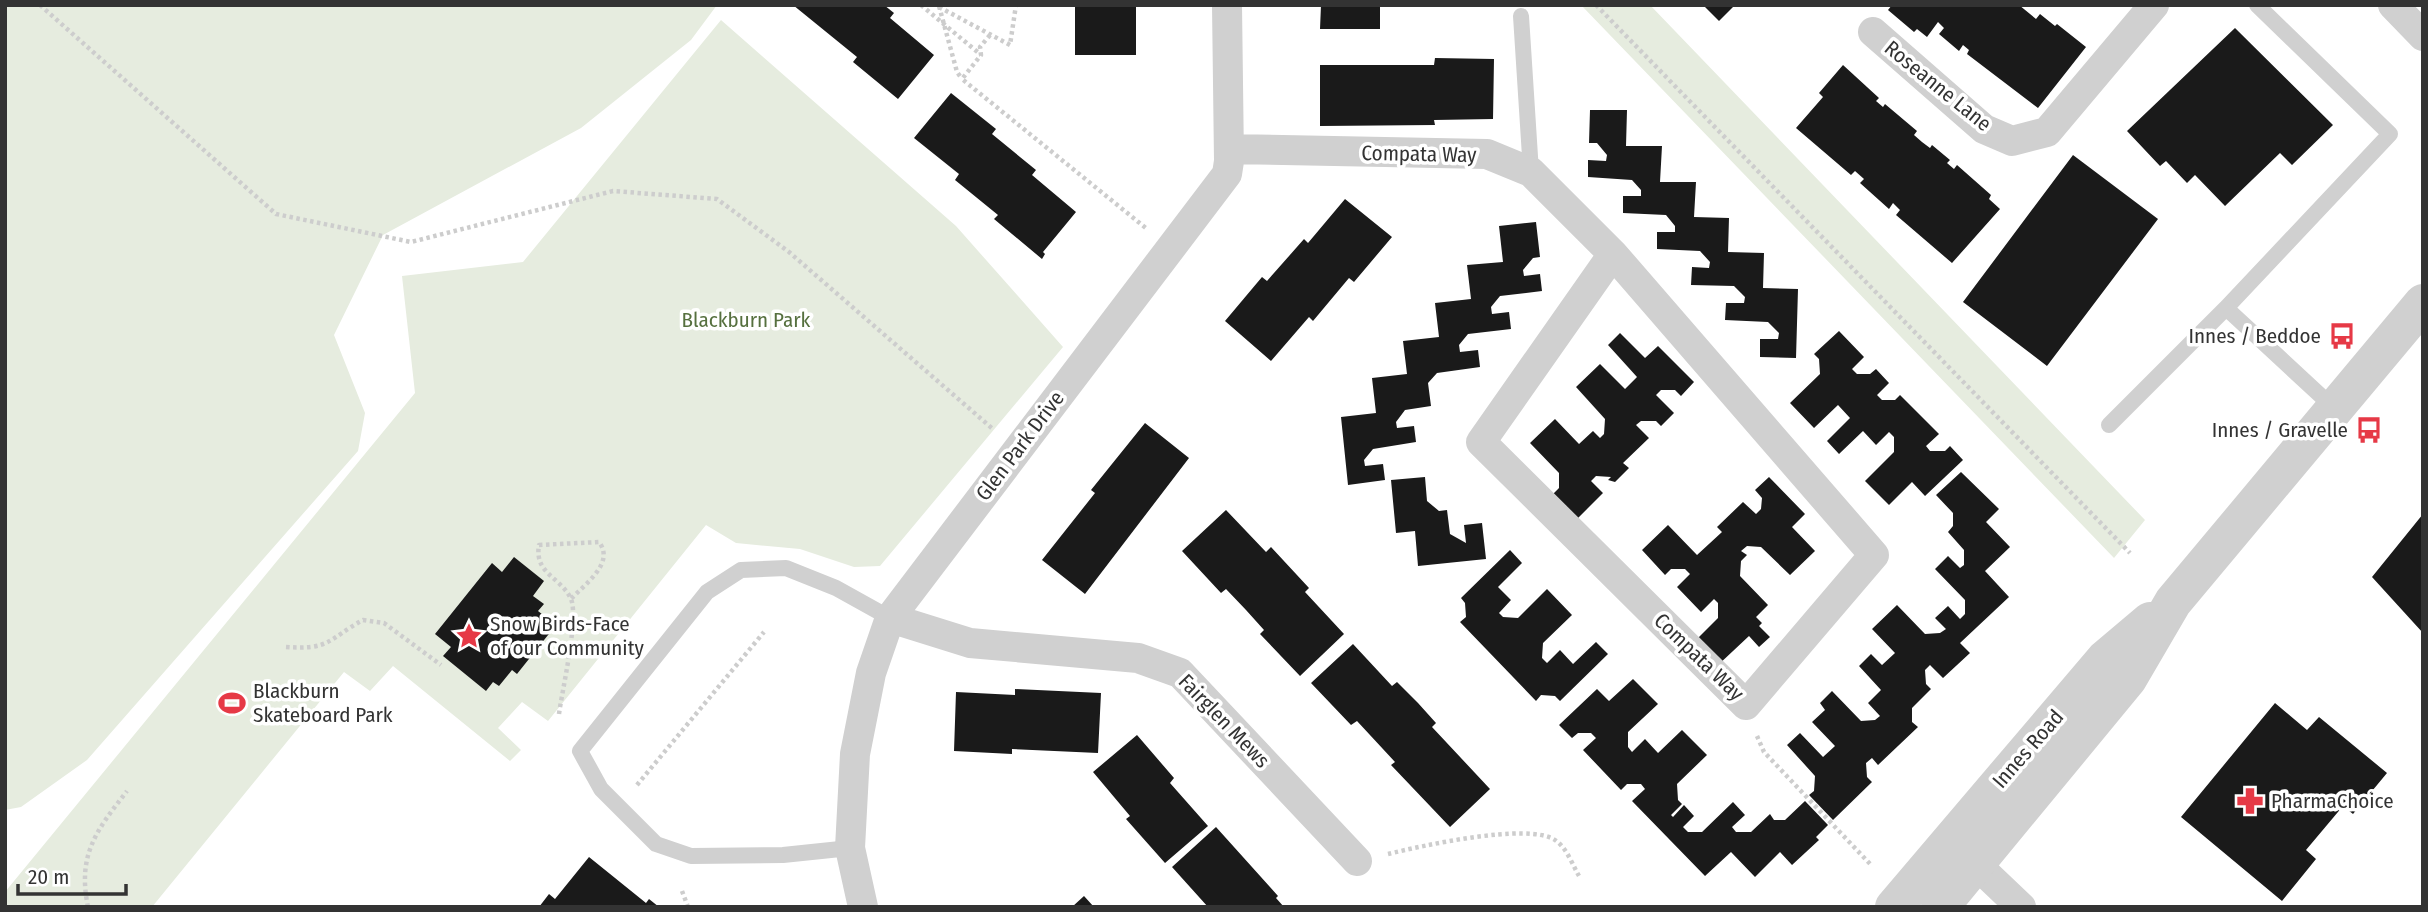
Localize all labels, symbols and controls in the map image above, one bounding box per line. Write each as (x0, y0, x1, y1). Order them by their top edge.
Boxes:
street label: Roseanne Lane (1879, 35, 1997, 137)
street label: Compata Way (1361, 140, 1477, 168)
park label: Blackburn Park (682, 307, 811, 333)
bus stop icon: Innes / Beddoe (2327, 321, 2357, 351)
place label: Innes / Beddoe (2189, 323, 2321, 349)
street label: Glen Park Drive (970, 386, 1070, 506)
bus stop icon: Innes / Gravelle (2354, 415, 2384, 445)
place label: Innes / Gravelle (2212, 417, 2348, 443)
street label: Compata Way (1649, 608, 1750, 707)
place label: Snow Birds-Face of our Community (490, 611, 644, 661)
place icon: Snow Birds-Face of our Community (454, 621, 484, 651)
street label: Fairglen Mews (1173, 669, 1275, 773)
place label: Blackburn Skateboard Park (253, 678, 393, 728)
sports icon: Blackburn Skateboard Park (217, 688, 247, 718)
street label: Innes Road (1987, 704, 2069, 794)
pharmacy icon: PharmaChoice (2235, 786, 2265, 816)
place label: PharmaChoice (2271, 788, 2394, 814)
scale bar (18, 852, 126, 896)
text: 20 m (28, 864, 69, 890)

